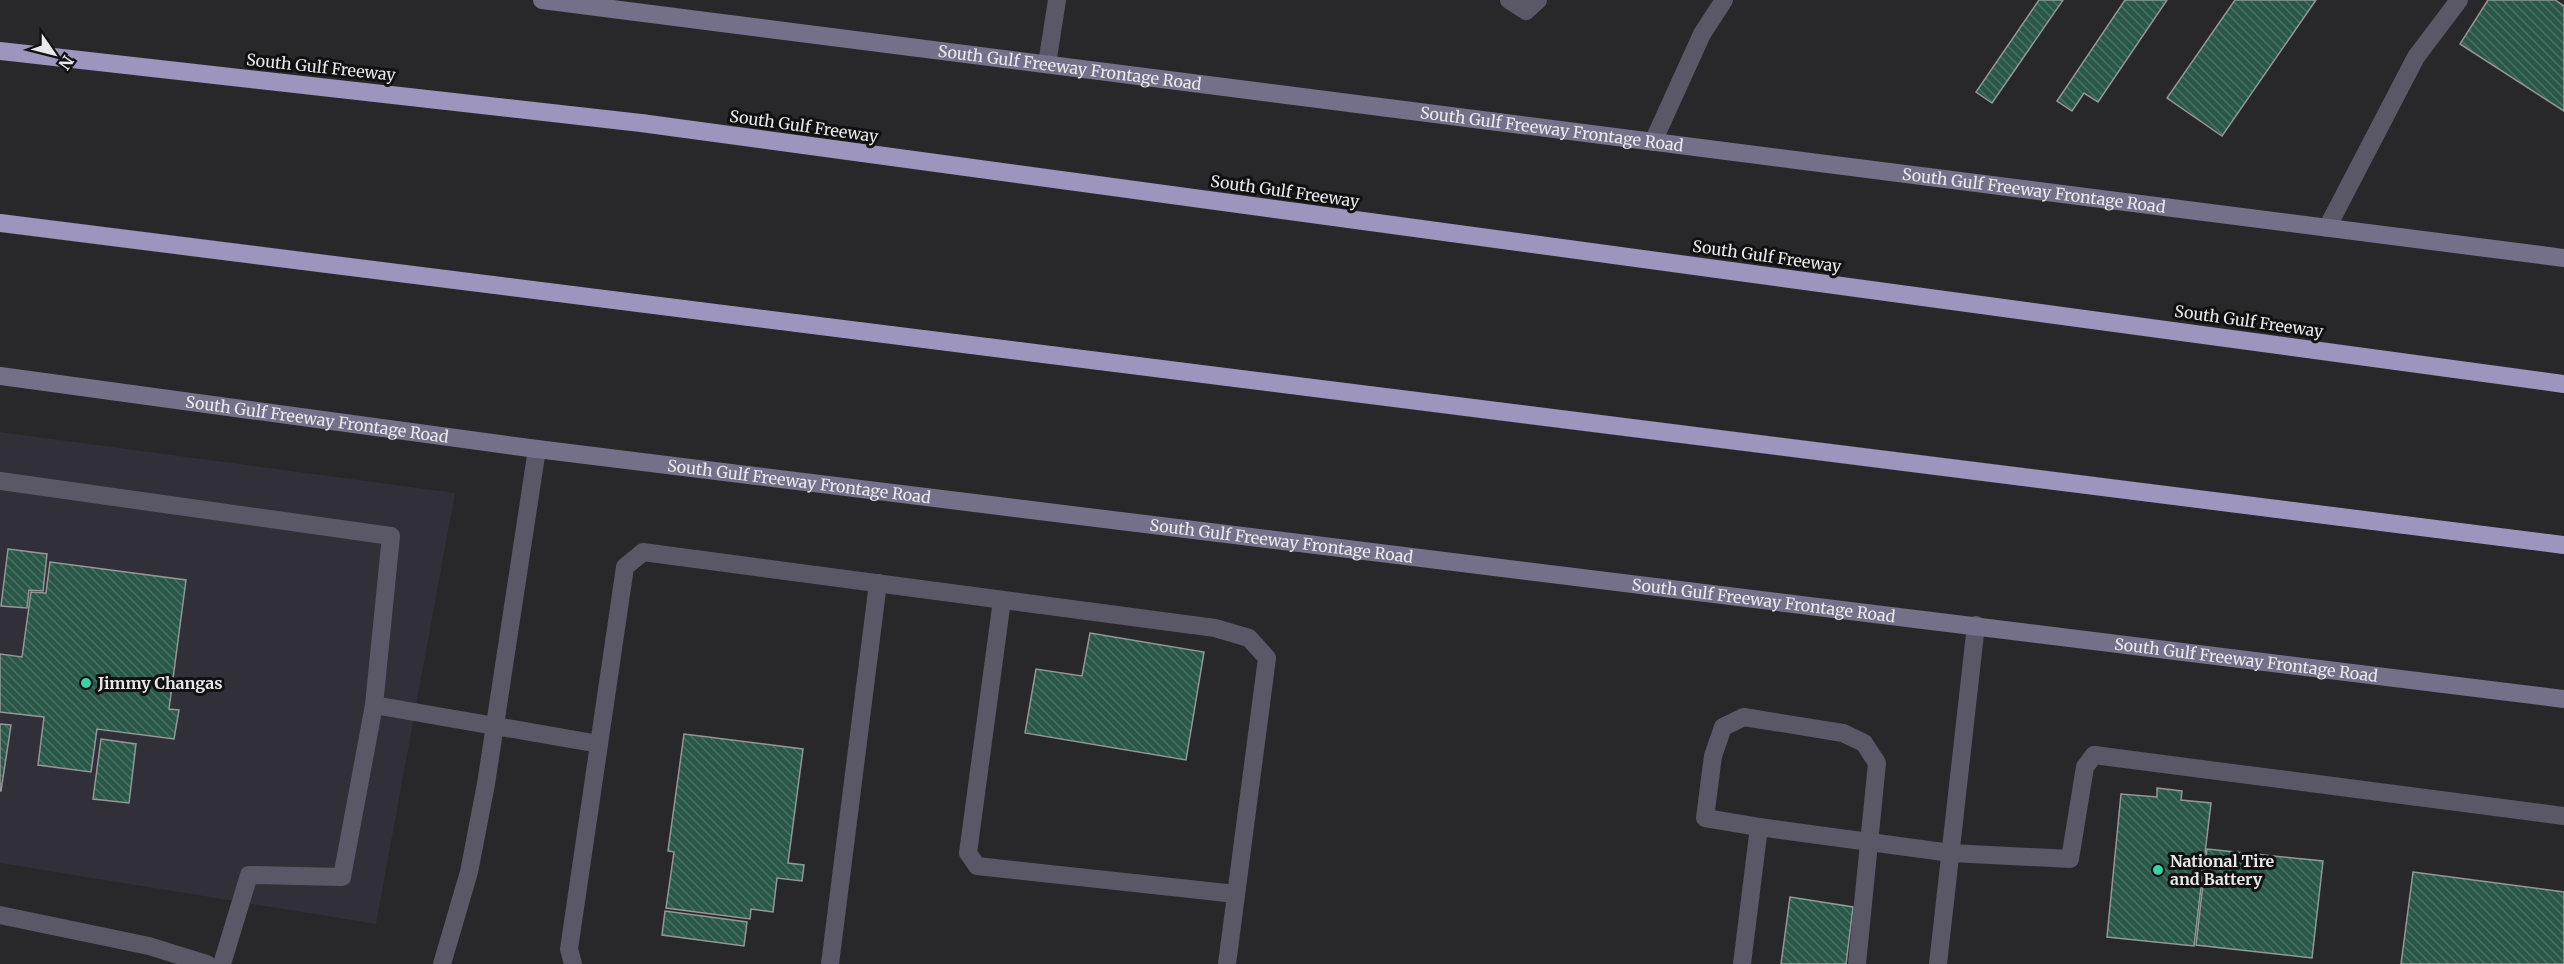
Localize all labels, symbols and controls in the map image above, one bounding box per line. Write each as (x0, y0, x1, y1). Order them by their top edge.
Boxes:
north arrow (24, 24, 84, 84)
street label: South Gulf Freeway Frontage Road (937, 41, 1203, 94)
street label: South Gulf Freeway (245, 49, 397, 85)
text: N (54, 52, 78, 74)
street label: South Gulf Freeway Frontage Road (1419, 102, 1685, 156)
street label: South Gulf Freeway (728, 106, 880, 146)
street label: South Gulf Freeway Frontage Road (1901, 164, 2167, 217)
street label: South Gulf Freeway (1209, 171, 1361, 211)
street label: South Gulf Freeway (1691, 236, 1843, 276)
street label: South Gulf Freeway (2173, 301, 2325, 341)
street label: South Gulf Freeway Frontage Road (184, 391, 450, 447)
street label: South Gulf Freeway Frontage Road (666, 455, 932, 508)
street label: South Gulf Freeway Frontage Road (1149, 515, 1415, 567)
street label: South Gulf Freeway Frontage Road (1631, 574, 1897, 627)
street label: South Gulf Freeway Frontage Road (2113, 634, 2379, 686)
place label: Jimmy Changas (97, 673, 222, 693)
marker: Jimmy Changas (79, 676, 93, 690)
place label: National Tire and Battery (2170, 851, 2275, 889)
marker: National Tire and Battery (2151, 863, 2165, 877)

